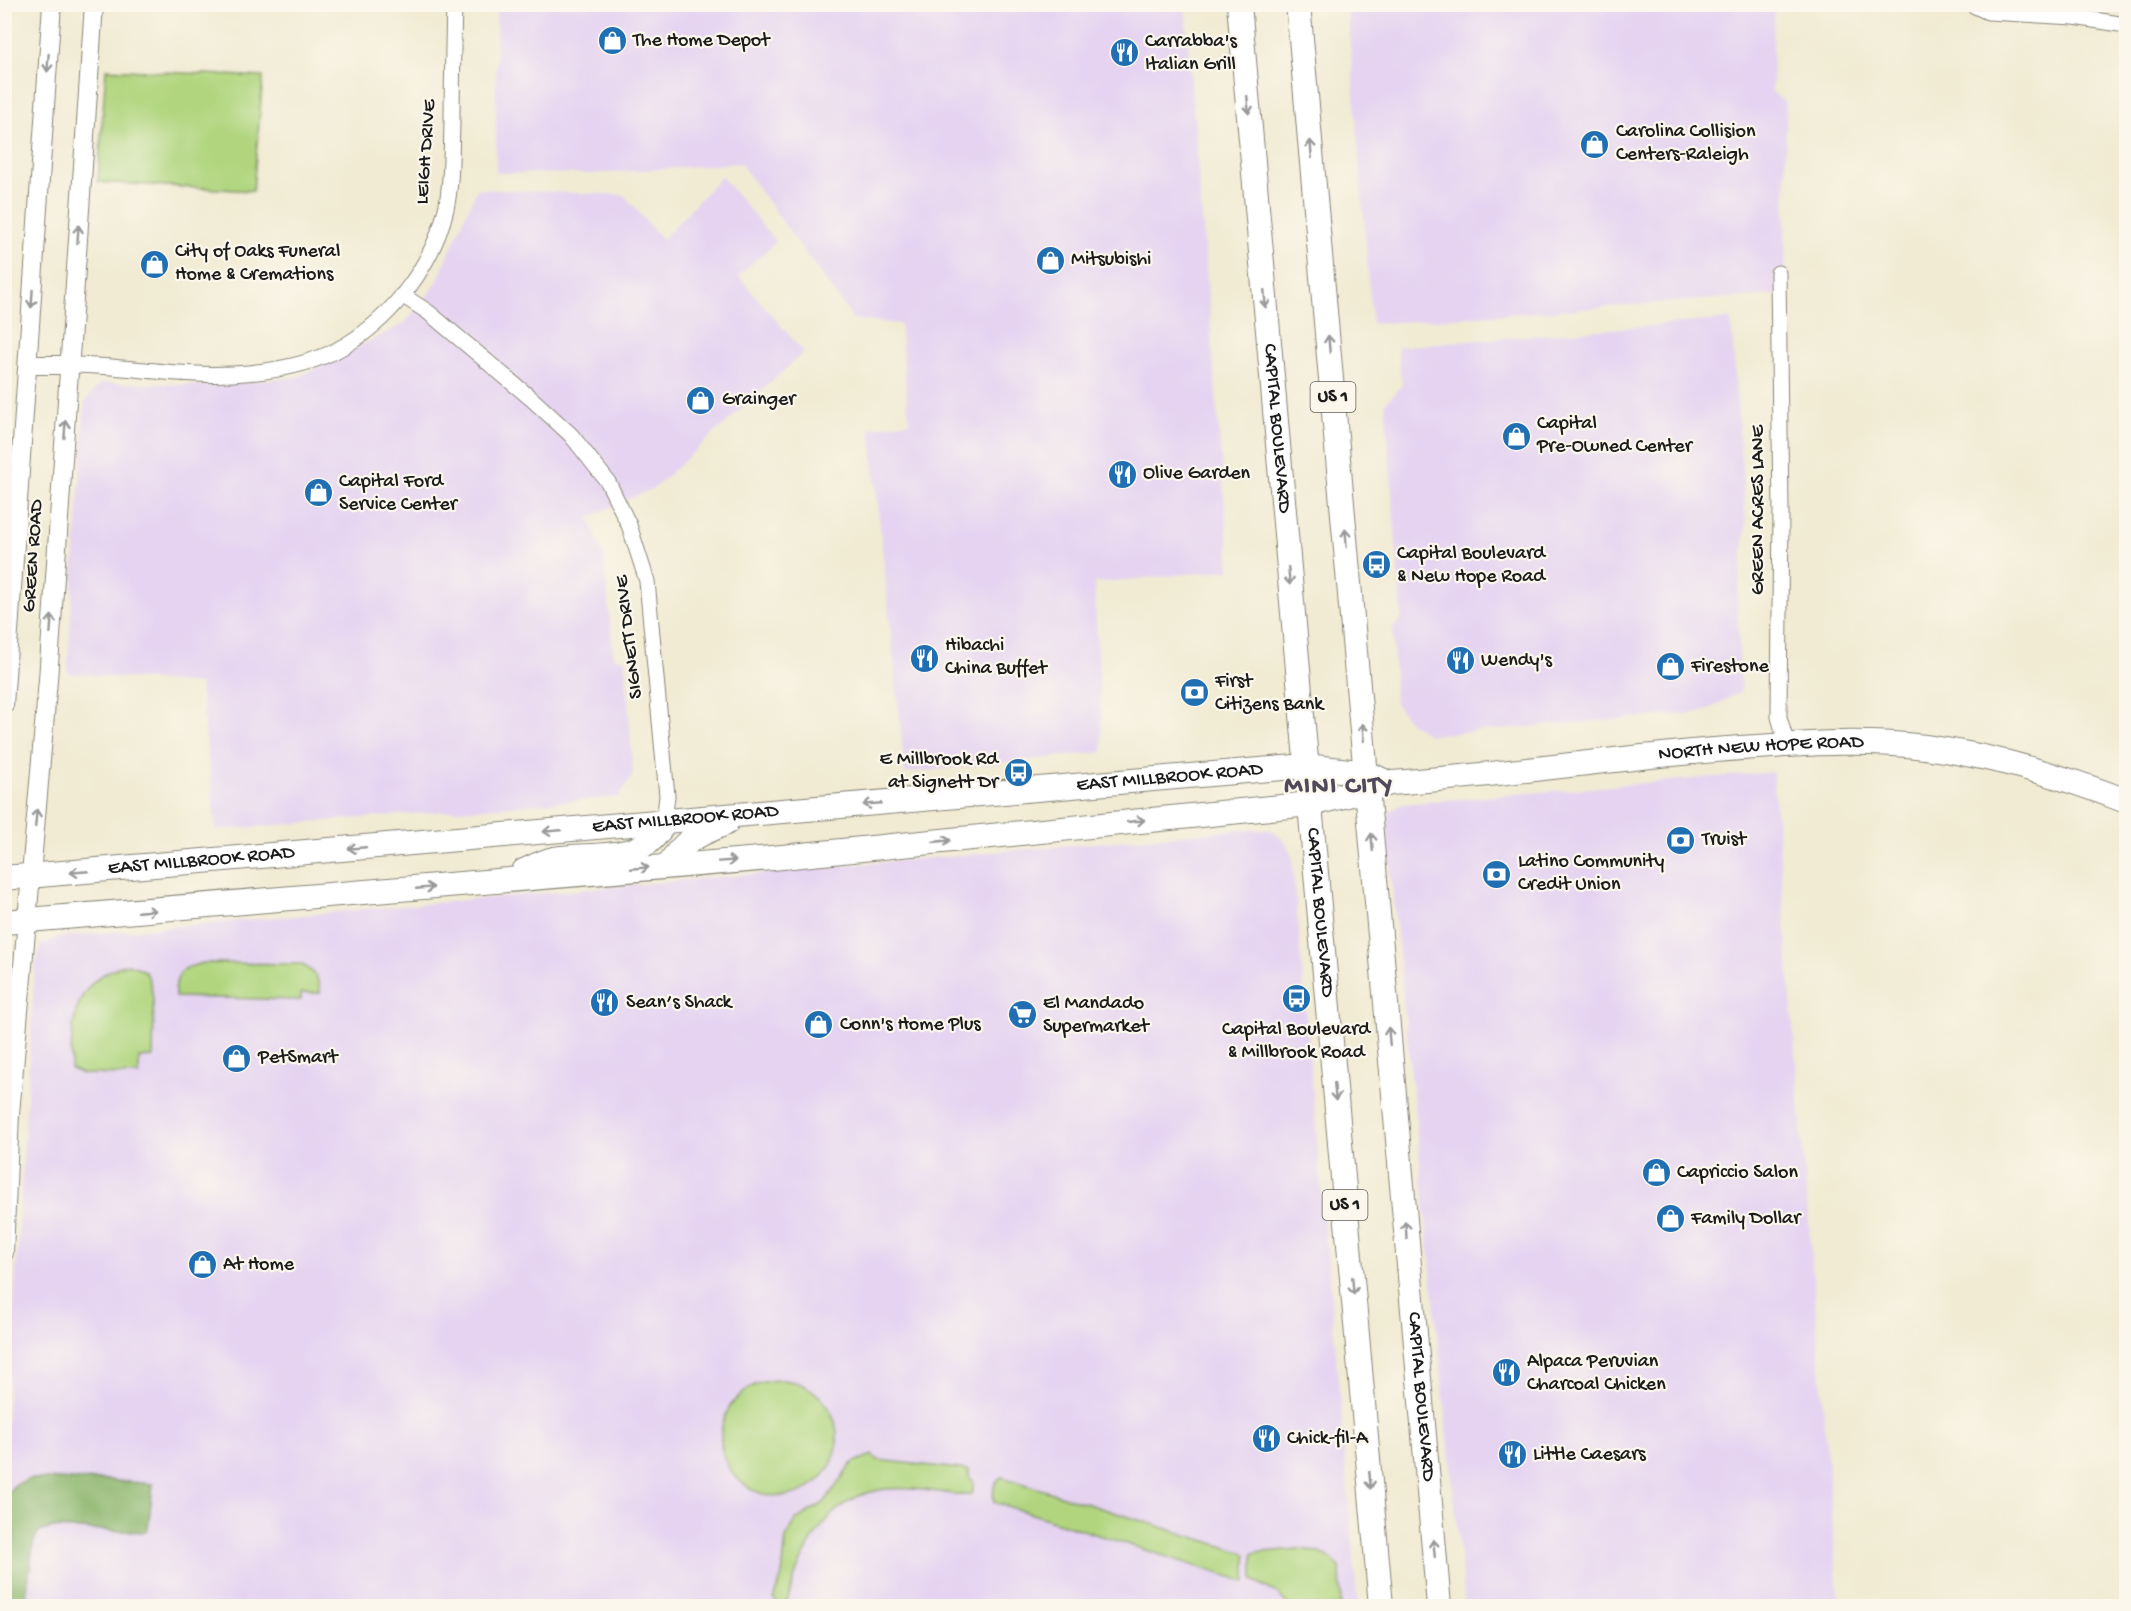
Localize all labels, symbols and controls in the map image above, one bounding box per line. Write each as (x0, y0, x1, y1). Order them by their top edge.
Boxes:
shop icon: The Home Depot (596, 25, 628, 57)
place label: The Home Depot (632, 30, 771, 53)
place label: Carrabba's Italian Grill (1145, 31, 1238, 77)
restaurant icon: Carrabba's Italian Grill (1108, 37, 1140, 69)
one-way arrow (42, 52, 53, 72)
one-way arrow (1243, 94, 1254, 114)
street label: LEIGH DRIVE (412, 97, 442, 205)
place label: Carolina Collision Centers-Raleigh (1616, 121, 1756, 167)
shop icon: Carolina Collision Centers-Raleigh (1579, 128, 1611, 160)
one-way arrow (1305, 140, 1316, 160)
one-way arrow (73, 225, 84, 245)
place label: City of Oaks Funeral Home & Cremations (175, 241, 340, 287)
shop icon: Mitsubishi (1034, 244, 1066, 276)
shop icon: City of Oaks Funeral Home & Cremations (138, 248, 170, 280)
place label: Mitsubishi (1071, 249, 1151, 272)
one-way arrow (1260, 288, 1271, 308)
one-way arrow (27, 289, 38, 309)
one-way arrow (1323, 334, 1334, 354)
street label: CAPITAL BOULEVARD (1258, 343, 1296, 515)
road number: US 1 (1310, 382, 1356, 412)
shop icon: Grainger (685, 384, 717, 416)
place label: Grainger (722, 389, 797, 412)
place label: Capital Pre-Owned Center (1536, 413, 1694, 459)
one-way arrow (60, 420, 71, 439)
shop icon: Capital Pre-Owned Center (1500, 420, 1532, 452)
street label: GREEN ACRES LANE (1748, 423, 1771, 595)
restaurant icon: Olive Garden (1106, 458, 1138, 490)
place label: Olive Garden (1143, 463, 1251, 486)
place label: Capital Ford Service Center (339, 471, 459, 517)
shop icon: Capital Ford Service Center (302, 477, 334, 509)
street label: GREEN ROAD (19, 498, 49, 613)
one-way arrow (1340, 528, 1351, 548)
place label: Capital Boulevard & New Hope Road (1397, 543, 1547, 589)
bus stop icon: Capital Boulevard & New Hope Road (1360, 549, 1392, 581)
one-way arrow (1284, 566, 1295, 585)
street label: SIGNETT DRIVE (611, 572, 649, 700)
one-way arrow (46, 614, 57, 634)
place label: Hibachi China Buffet (945, 635, 1048, 681)
restaurant icon: Hibachi China Buffet (908, 642, 940, 674)
restaurant icon: Wendy's (1444, 645, 1476, 677)
place label: Wendy's (1481, 650, 1552, 673)
shop icon: Firestone (1654, 651, 1686, 683)
place label: Firestone (1690, 656, 1769, 679)
place label: First Citizens Bank (1214, 671, 1325, 717)
bank icon: First Citizens Bank (1178, 677, 1210, 709)
one-way arrow (1357, 723, 1368, 743)
street label: NORTH NEW HOPE ROAD (1657, 731, 1865, 767)
place label: E Millbrook Rd at Signett Dr (880, 749, 1000, 795)
bus stop icon: E Millbrook Rd at Signett Dr (1003, 756, 1035, 788)
street label: EAST MILLBROOK ROAD (1075, 758, 1265, 797)
district label: MINI CITY (1284, 772, 1394, 803)
one-way arrow (862, 799, 882, 810)
street label: EAST MILLBROOK ROAD (591, 800, 781, 839)
one-way arrow (31, 808, 42, 828)
one-way arrow (1125, 815, 1145, 826)
bank icon: Truist (1665, 824, 1697, 856)
one-way arrow (542, 826, 562, 837)
street label: CAPITAL BOULEVARD (1301, 827, 1339, 999)
place label: Truist (1701, 829, 1748, 852)
one-way arrow (1366, 832, 1377, 852)
one-way arrow (931, 835, 951, 846)
street label: EAST MILLBROOK ROAD (107, 841, 297, 881)
one-way arrow (348, 843, 368, 854)
place label: Latino Community Credit Union (1518, 851, 1665, 897)
one-way arrow (716, 856, 736, 867)
bank icon: Latino Community Credit Union (1481, 858, 1513, 890)
one-way arrow (630, 862, 650, 873)
one-way arrow (70, 867, 90, 878)
one-way arrow (415, 882, 435, 893)
one-way arrow (137, 905, 157, 916)
bus stop icon: Capital Boulevard & Millbrook Road (1280, 983, 1312, 1015)
restaurant icon: Sean’s Shack (589, 987, 621, 1019)
place label: Sean’s Shack (626, 992, 734, 1015)
place label: El Mandado Supermarket (1043, 993, 1151, 1039)
supermarket icon: El Mandado Supermarket (1006, 999, 1038, 1031)
shop icon: Conn's Home Plus (803, 1009, 835, 1041)
place label: Conn's Home Plus (840, 1014, 981, 1037)
place label: Capital Boulevard & Millbrook Road (1222, 1019, 1372, 1065)
one-way arrow (1383, 1027, 1394, 1047)
shop icon: PetSmart (221, 1042, 253, 1074)
place label: PetSmart (257, 1047, 339, 1070)
one-way arrow (1330, 1081, 1341, 1101)
shop icon: Capriccio Salon (1640, 1157, 1672, 1189)
place label: Capriccio Salon (1677, 1162, 1798, 1185)
road number: US 1 (1322, 1190, 1368, 1220)
shop icon: Family Dollar (1654, 1203, 1686, 1235)
place label: Family Dollar (1690, 1208, 1802, 1231)
one-way arrow (1401, 1221, 1412, 1241)
shop icon: At Home (186, 1249, 218, 1281)
place label: At Home (223, 1254, 295, 1277)
one-way arrow (1347, 1276, 1358, 1296)
street label: CAPITAL BOULEVARD (1402, 1311, 1440, 1483)
place label: Alpaca Peruvian Charcoal Chicken (1527, 1351, 1666, 1397)
restaurant icon: Alpaca Peruvian Charcoal Chicken (1490, 1357, 1522, 1389)
restaurant icon: Chick-fil-A (1250, 1423, 1282, 1455)
place label: Chick-fil-A (1287, 1428, 1369, 1451)
restaurant icon: Little Caesars (1496, 1439, 1528, 1471)
place label: Little Caesars (1533, 1444, 1646, 1467)
one-way arrow (1365, 1470, 1376, 1490)
one-way arrow (1428, 1539, 1439, 1559)

